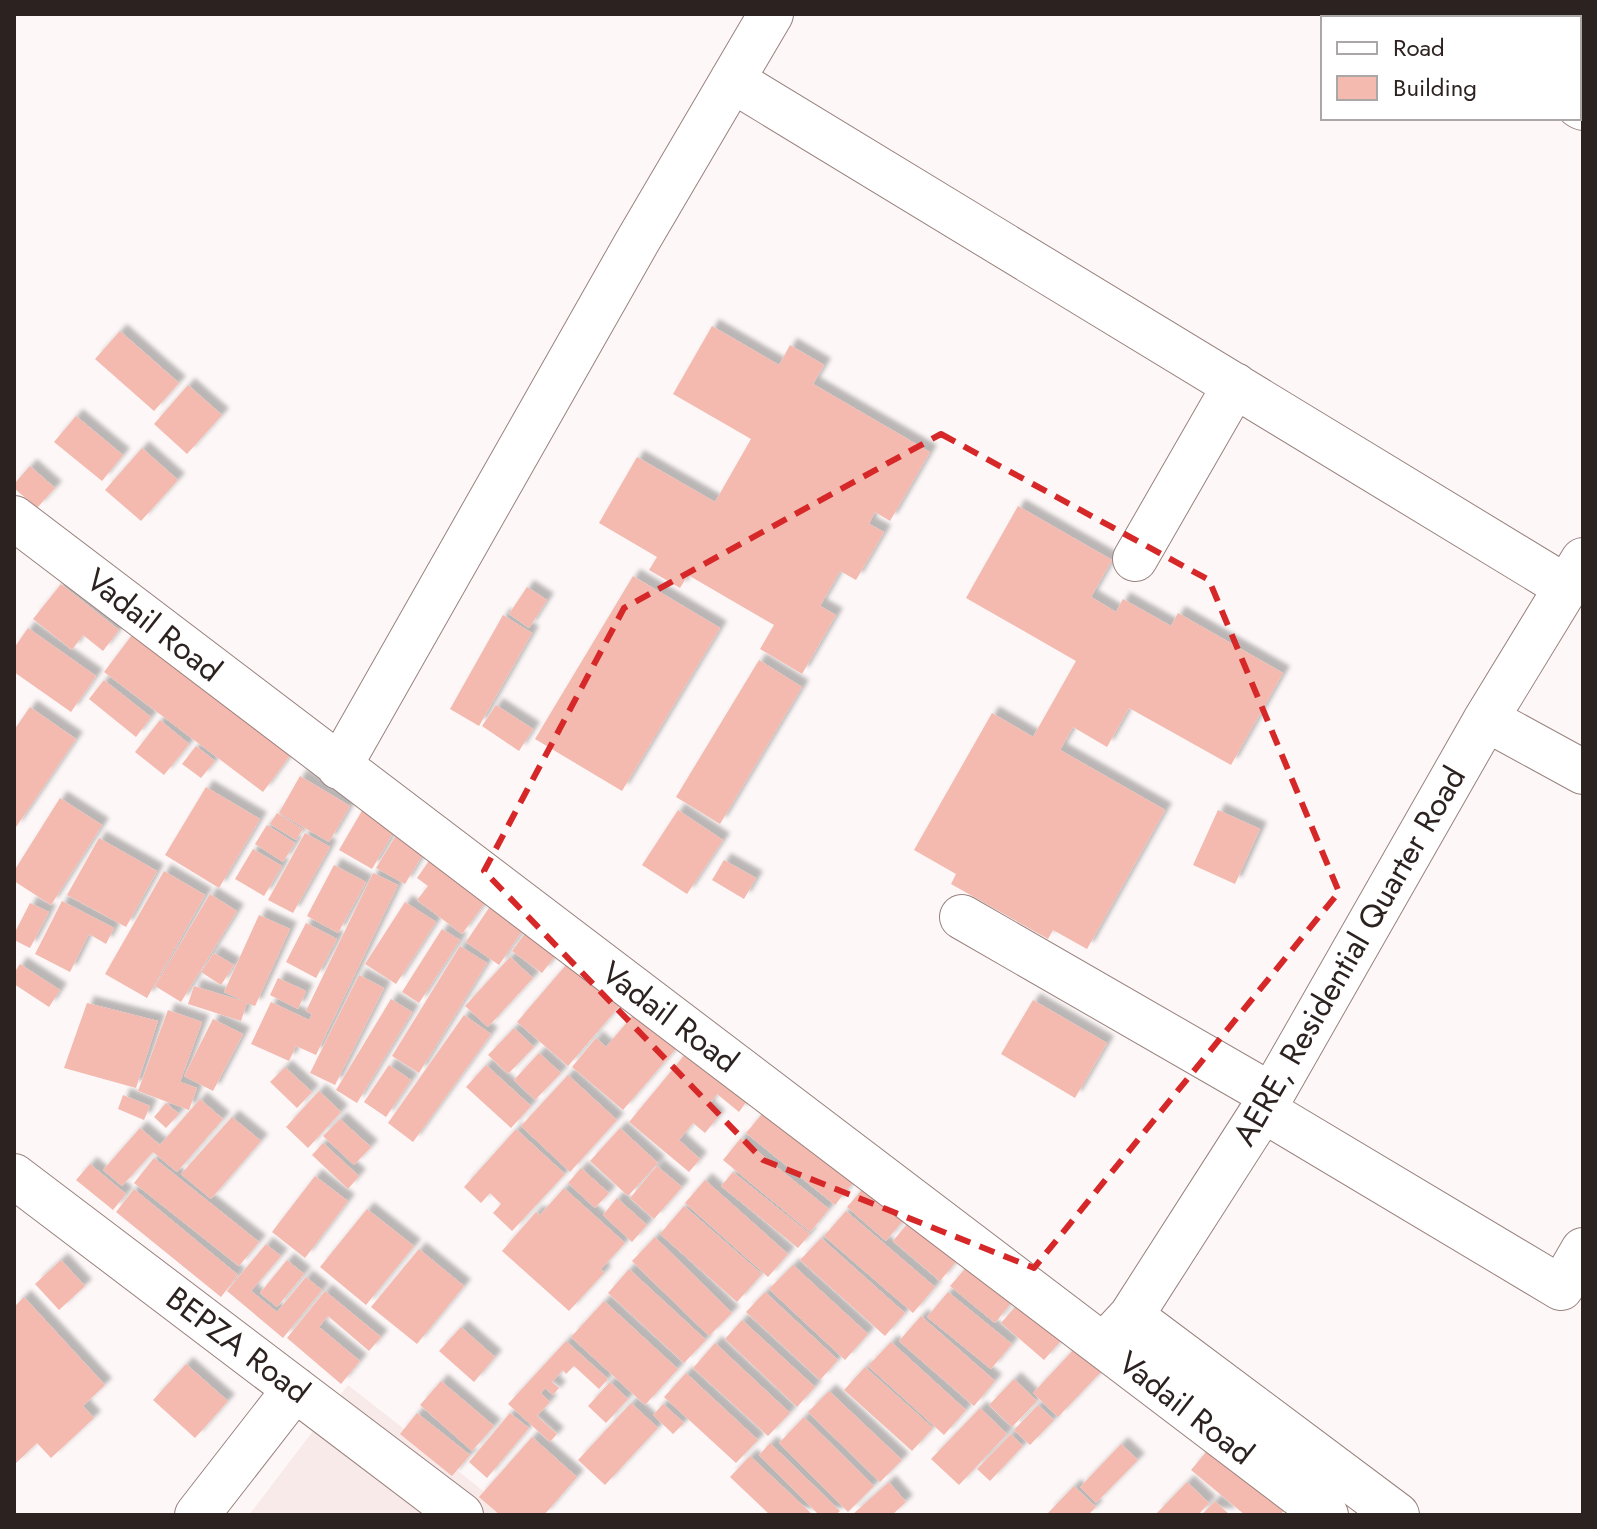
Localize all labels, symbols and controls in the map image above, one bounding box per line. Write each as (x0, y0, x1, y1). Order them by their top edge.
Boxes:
legend (1321, 16, 1581, 120)
text: Road (1393, 30, 1445, 65)
text: Building (1393, 70, 1477, 105)
street label: Vadail Road (76, 557, 232, 693)
street label: AERE, Residential Quarter Road (1221, 758, 1477, 1154)
street label: Vadail Road (592, 950, 748, 1084)
street label: BEPZA Road (157, 1276, 319, 1414)
street label: Vadail Road (1108, 1340, 1264, 1476)

